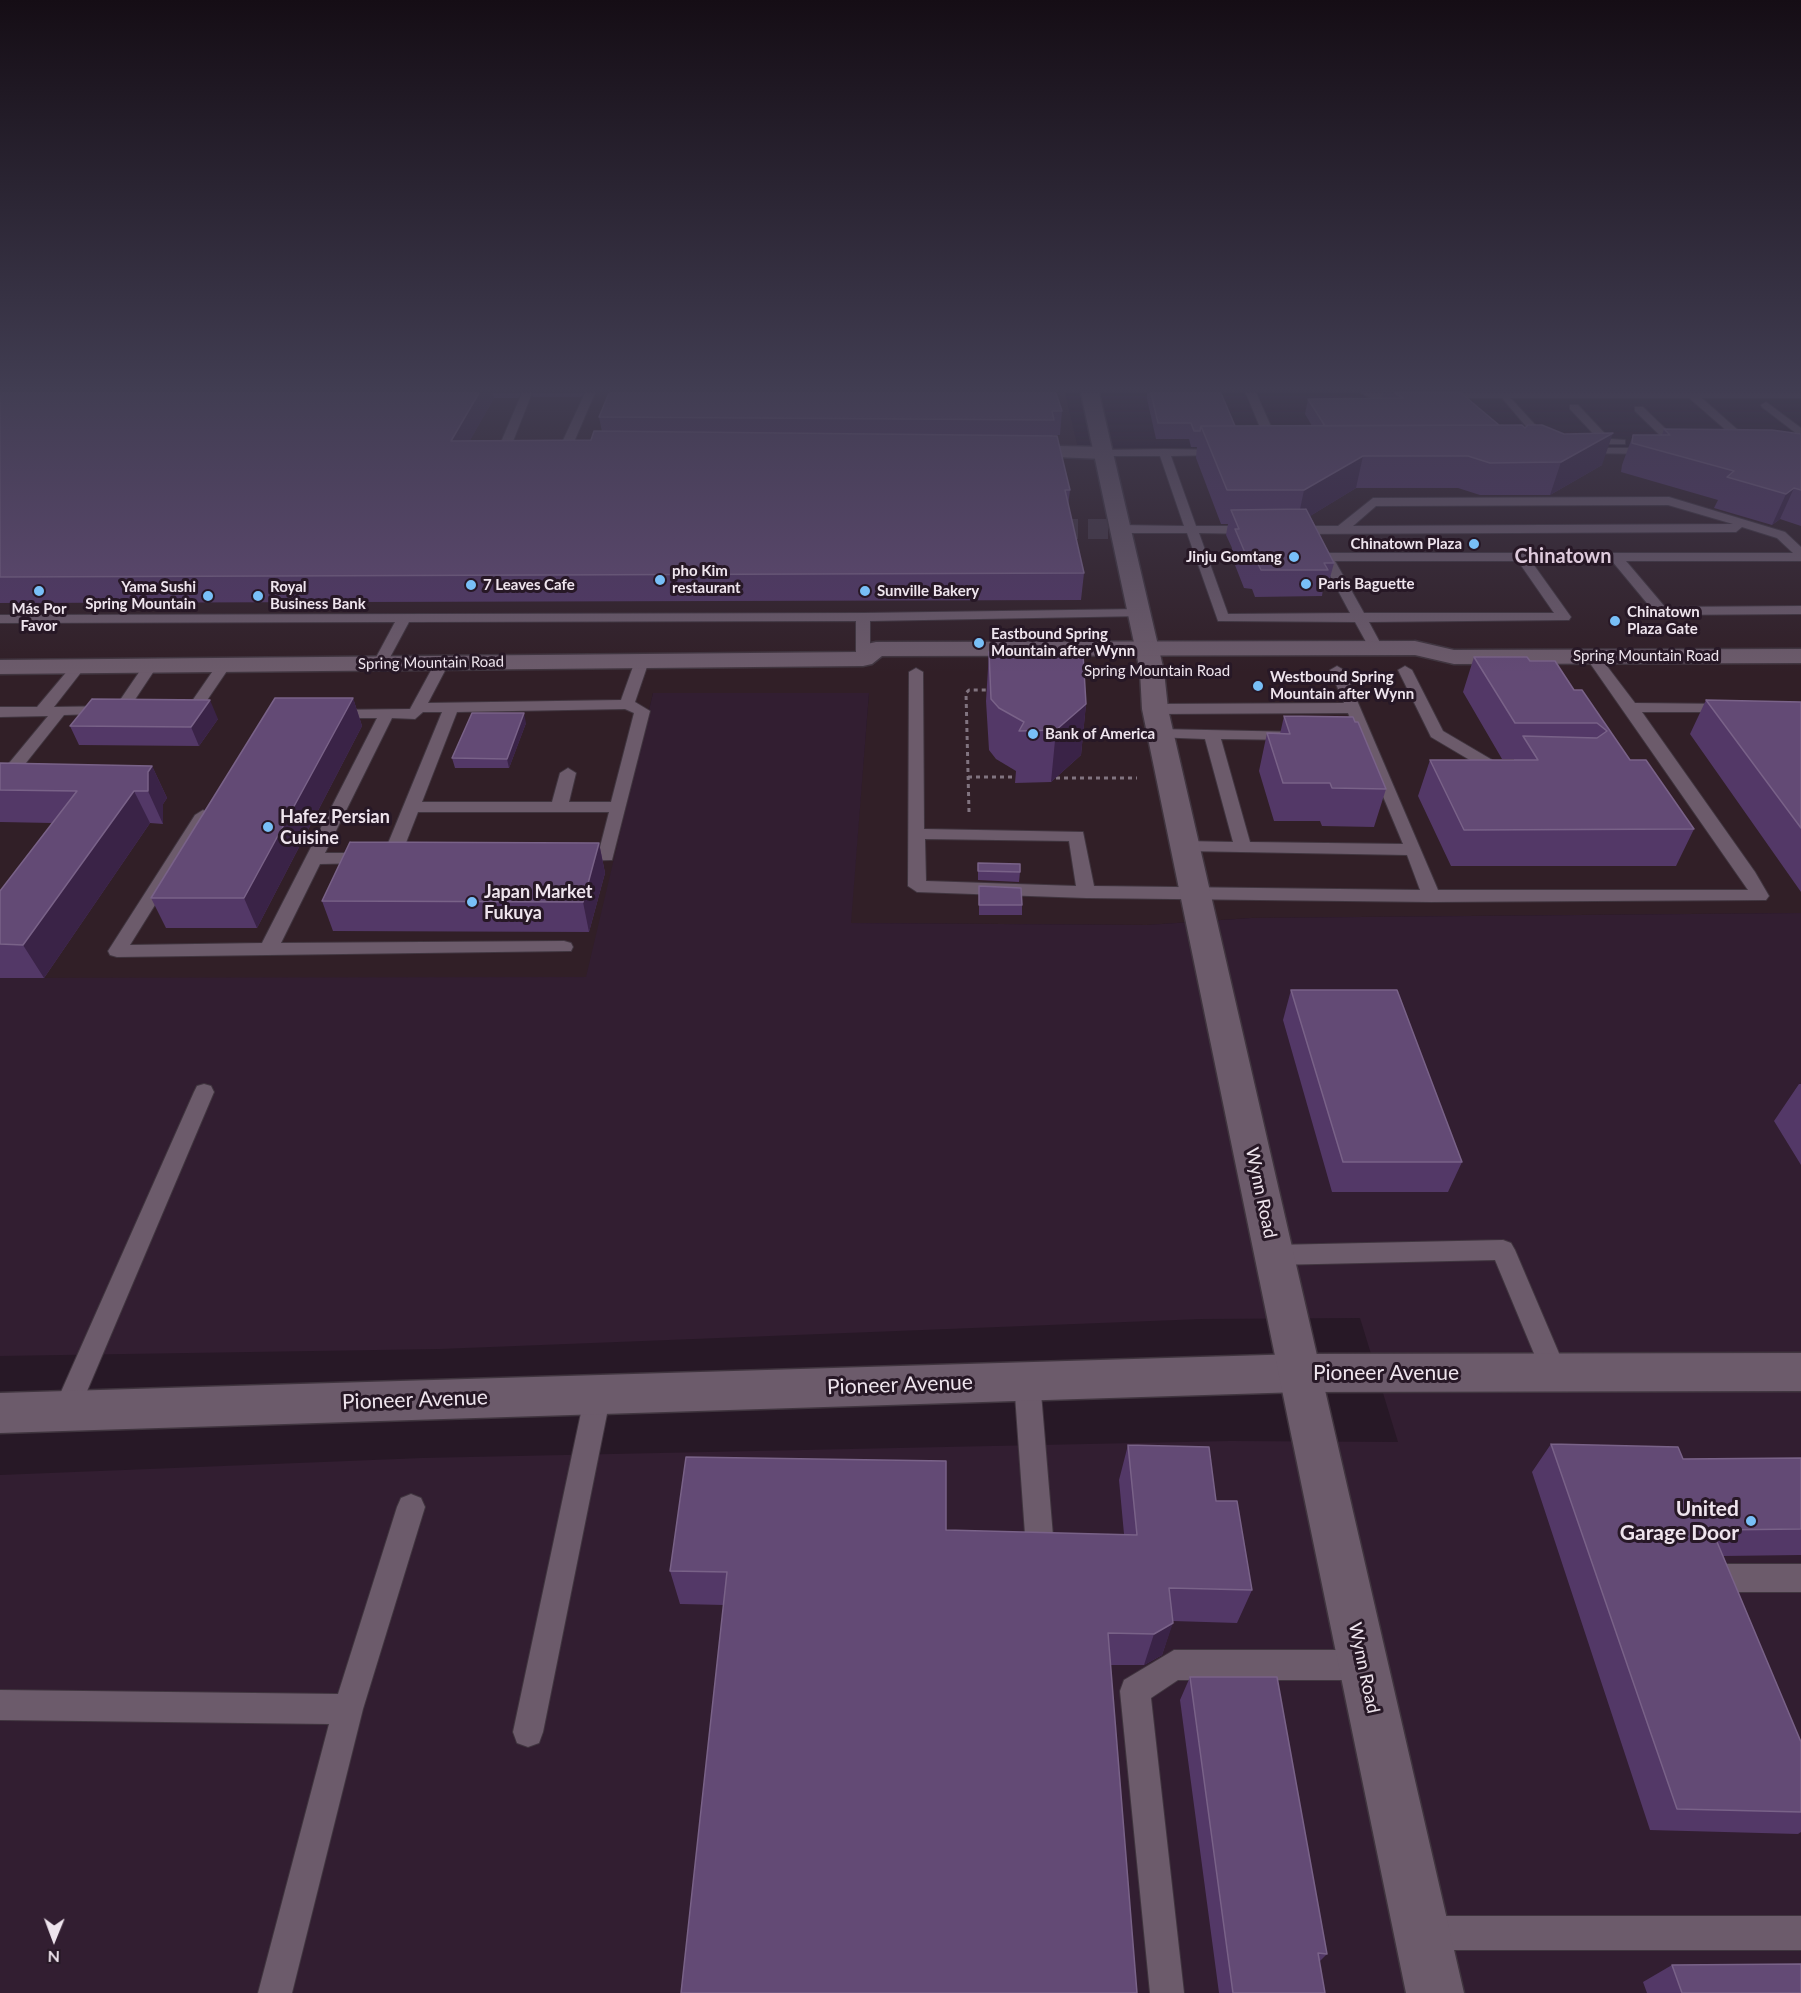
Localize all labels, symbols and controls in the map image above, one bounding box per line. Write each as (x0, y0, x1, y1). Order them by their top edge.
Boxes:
place label: Chinatown Plaza (1351, 535, 1462, 553)
marker: Chinatown Plaza (1467, 537, 1481, 551)
district label: Chinatown (1515, 545, 1611, 569)
place label: Jinju Gomtang (1186, 548, 1282, 566)
marker: Jinju Gomtang (1287, 550, 1301, 564)
place label: pho Kim restaurant (672, 562, 741, 597)
marker: pho Kim restaurant (653, 573, 667, 587)
place label: Paris Baguette (1318, 575, 1414, 593)
place label: 7 Leaves Cafe (483, 576, 575, 594)
marker: Paris Baguette (1299, 577, 1313, 591)
place label: Yama Sushi Spring Mountain (85, 578, 196, 613)
place label: Royal Business Bank (270, 578, 366, 613)
marker: 7 Leaves Cafe (464, 578, 478, 592)
place label: Sunville Bakery (877, 582, 979, 600)
marker: Más Por Favor (32, 584, 46, 598)
marker: Sunville Bakery (858, 584, 872, 598)
marker: Yama Sushi Spring Mountain (201, 589, 215, 603)
marker: Royal Business Bank (251, 589, 265, 603)
place label: Más Por Favor (12, 600, 66, 635)
place label: Chinatown Plaza Gate (1627, 603, 1700, 638)
marker: Chinatown Plaza Gate (1608, 614, 1622, 628)
place label: Eastbound Spring Mountain after Wynn (991, 625, 1135, 660)
marker: Eastbound Spring Mountain after Wynn (972, 636, 986, 650)
street label: Spring Mountain Road (1573, 647, 1719, 665)
street label: Spring Mountain Road (358, 653, 504, 673)
street label: Spring Mountain Road (1084, 662, 1230, 680)
place label: Westbound Spring Mountain after Wynn (1270, 668, 1414, 703)
marker: Westbound Spring Mountain after Wynn (1251, 679, 1265, 693)
place label: Bank of America (1045, 725, 1155, 743)
marker: Bank of America (1026, 727, 1040, 741)
place label: Hafez Persian Cuisine (280, 806, 390, 848)
marker: Hafez Persian Cuisine (261, 820, 275, 834)
place label: Japan Market Fukuya (484, 881, 592, 924)
marker: Japan Market Fukuya (465, 895, 479, 909)
street label: Wynn Road (1241, 1146, 1281, 1240)
street label: Pioneer Avenue (1313, 1360, 1459, 1386)
street label: Pioneer Avenue (827, 1370, 973, 1400)
street label: Pioneer Avenue (342, 1385, 488, 1415)
place label: United Garage Door (1620, 1496, 1739, 1546)
marker: United Garage Door (1744, 1514, 1758, 1528)
street label: Wynn Road (1344, 1621, 1384, 1715)
north arrow (24, 1909, 84, 1969)
text: N (47, 1948, 60, 1967)

